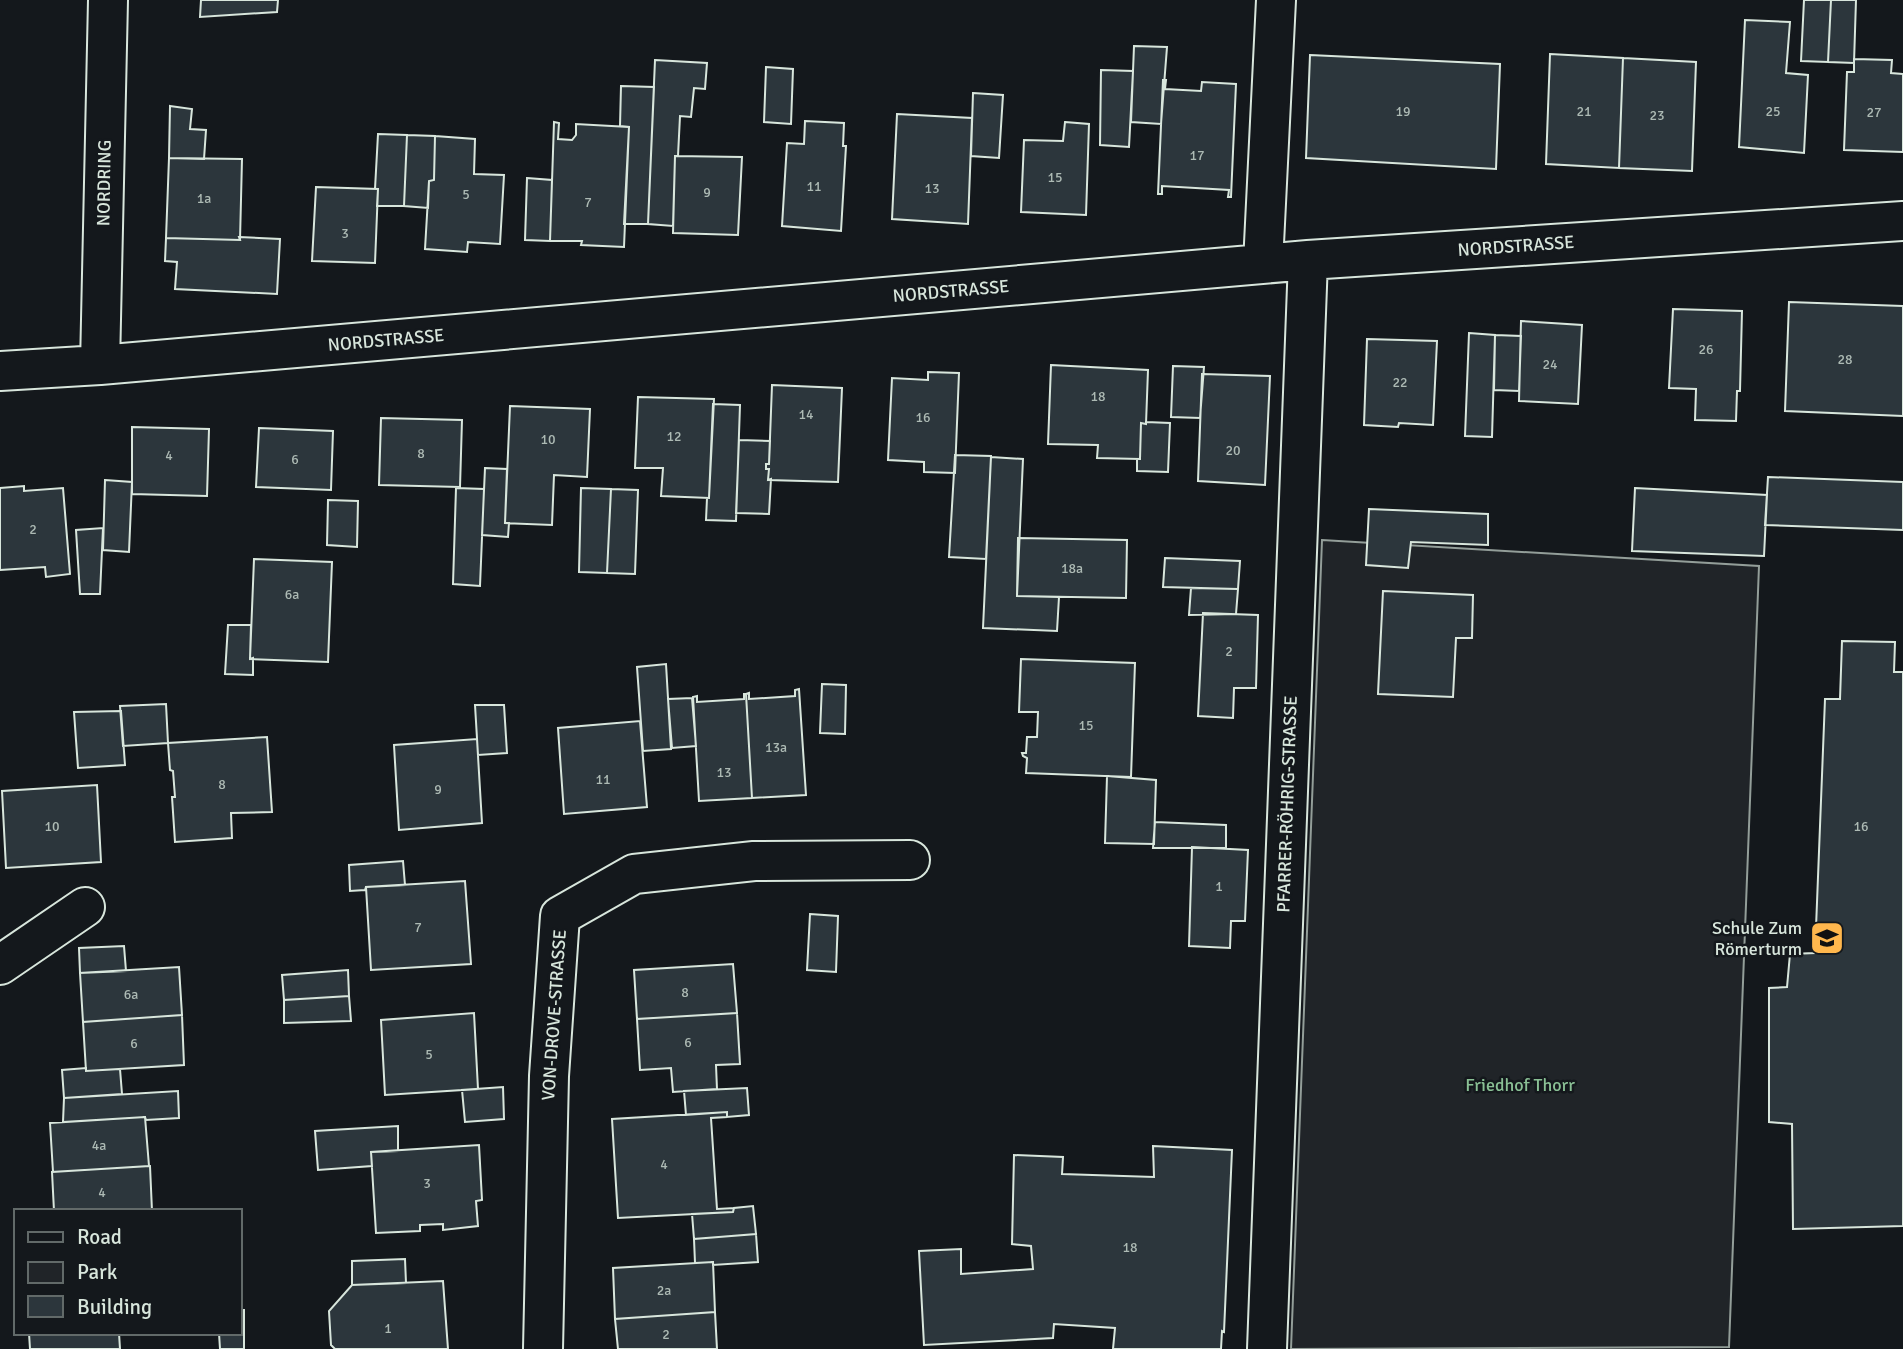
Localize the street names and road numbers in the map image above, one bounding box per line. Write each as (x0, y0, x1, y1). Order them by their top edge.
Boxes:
street label: NORDRING (92, 140, 116, 226)
street label: NORDSTRASSE (1457, 231, 1575, 261)
street label: NORDSTRASSE (892, 275, 1010, 307)
street label: NORDSTRASSE (327, 324, 445, 356)
street label: PFARRER-RÖHRIG-STRASSE (1272, 695, 1302, 913)
street label: VON-DROVE-STRASSE (537, 929, 571, 1101)

